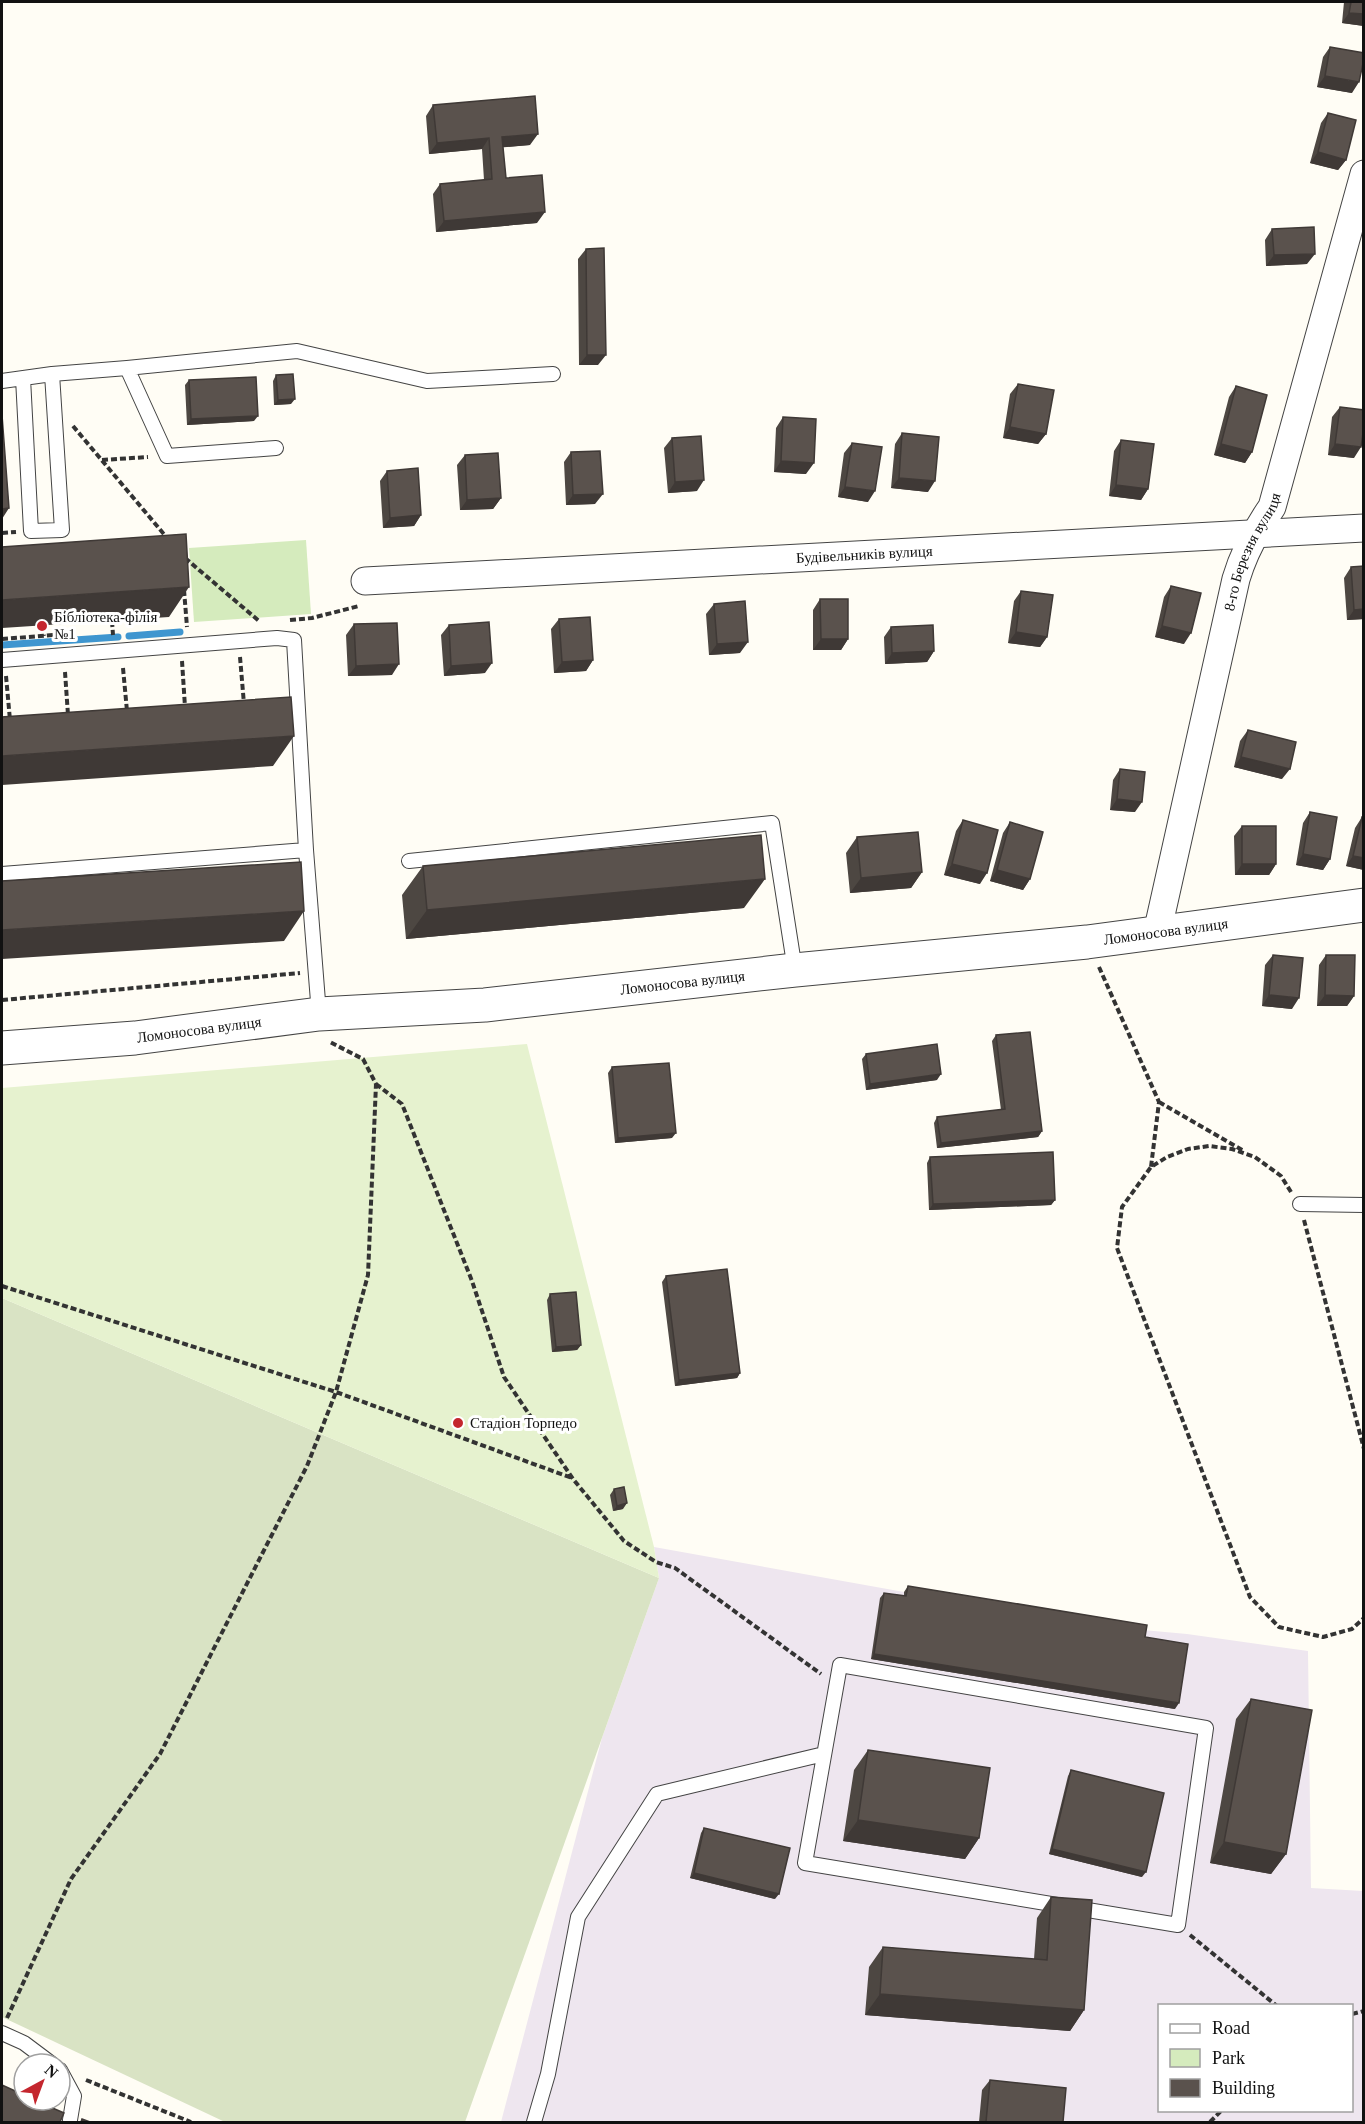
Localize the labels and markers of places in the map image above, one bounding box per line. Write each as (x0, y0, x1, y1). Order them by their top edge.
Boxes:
place label: Бібліотека-філія №1 (54, 609, 157, 642)
marker: Бібліотека-філія №1 (35, 619, 49, 633)
place label: Стадіон Торпедо (470, 1415, 577, 1431)
marker: Стадіон Торпедо (451, 1416, 465, 1430)

